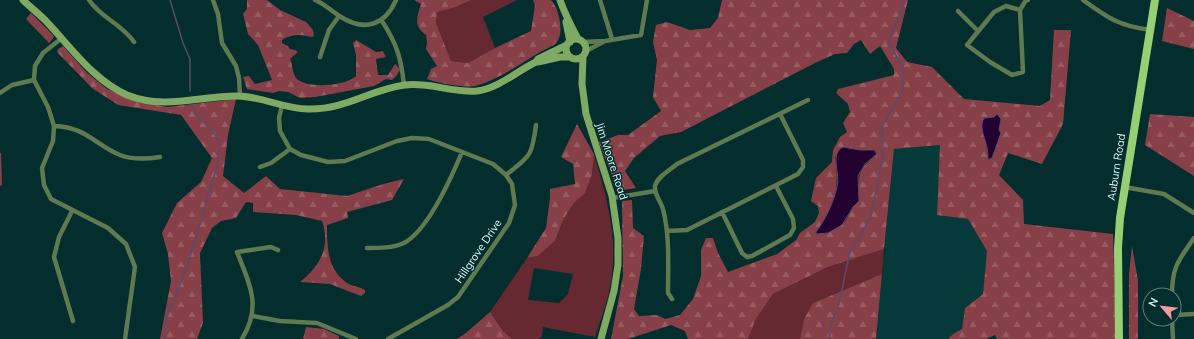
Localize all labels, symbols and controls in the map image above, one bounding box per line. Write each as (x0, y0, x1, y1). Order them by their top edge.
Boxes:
street label: Jim Moore Road (593, 121, 631, 201)
street label: Auburn Road (1104, 132, 1128, 202)
street label: Hillgrove Drive (451, 216, 505, 286)
north arrow (1142, 287, 1182, 327)
text: N (1145, 295, 1161, 309)

